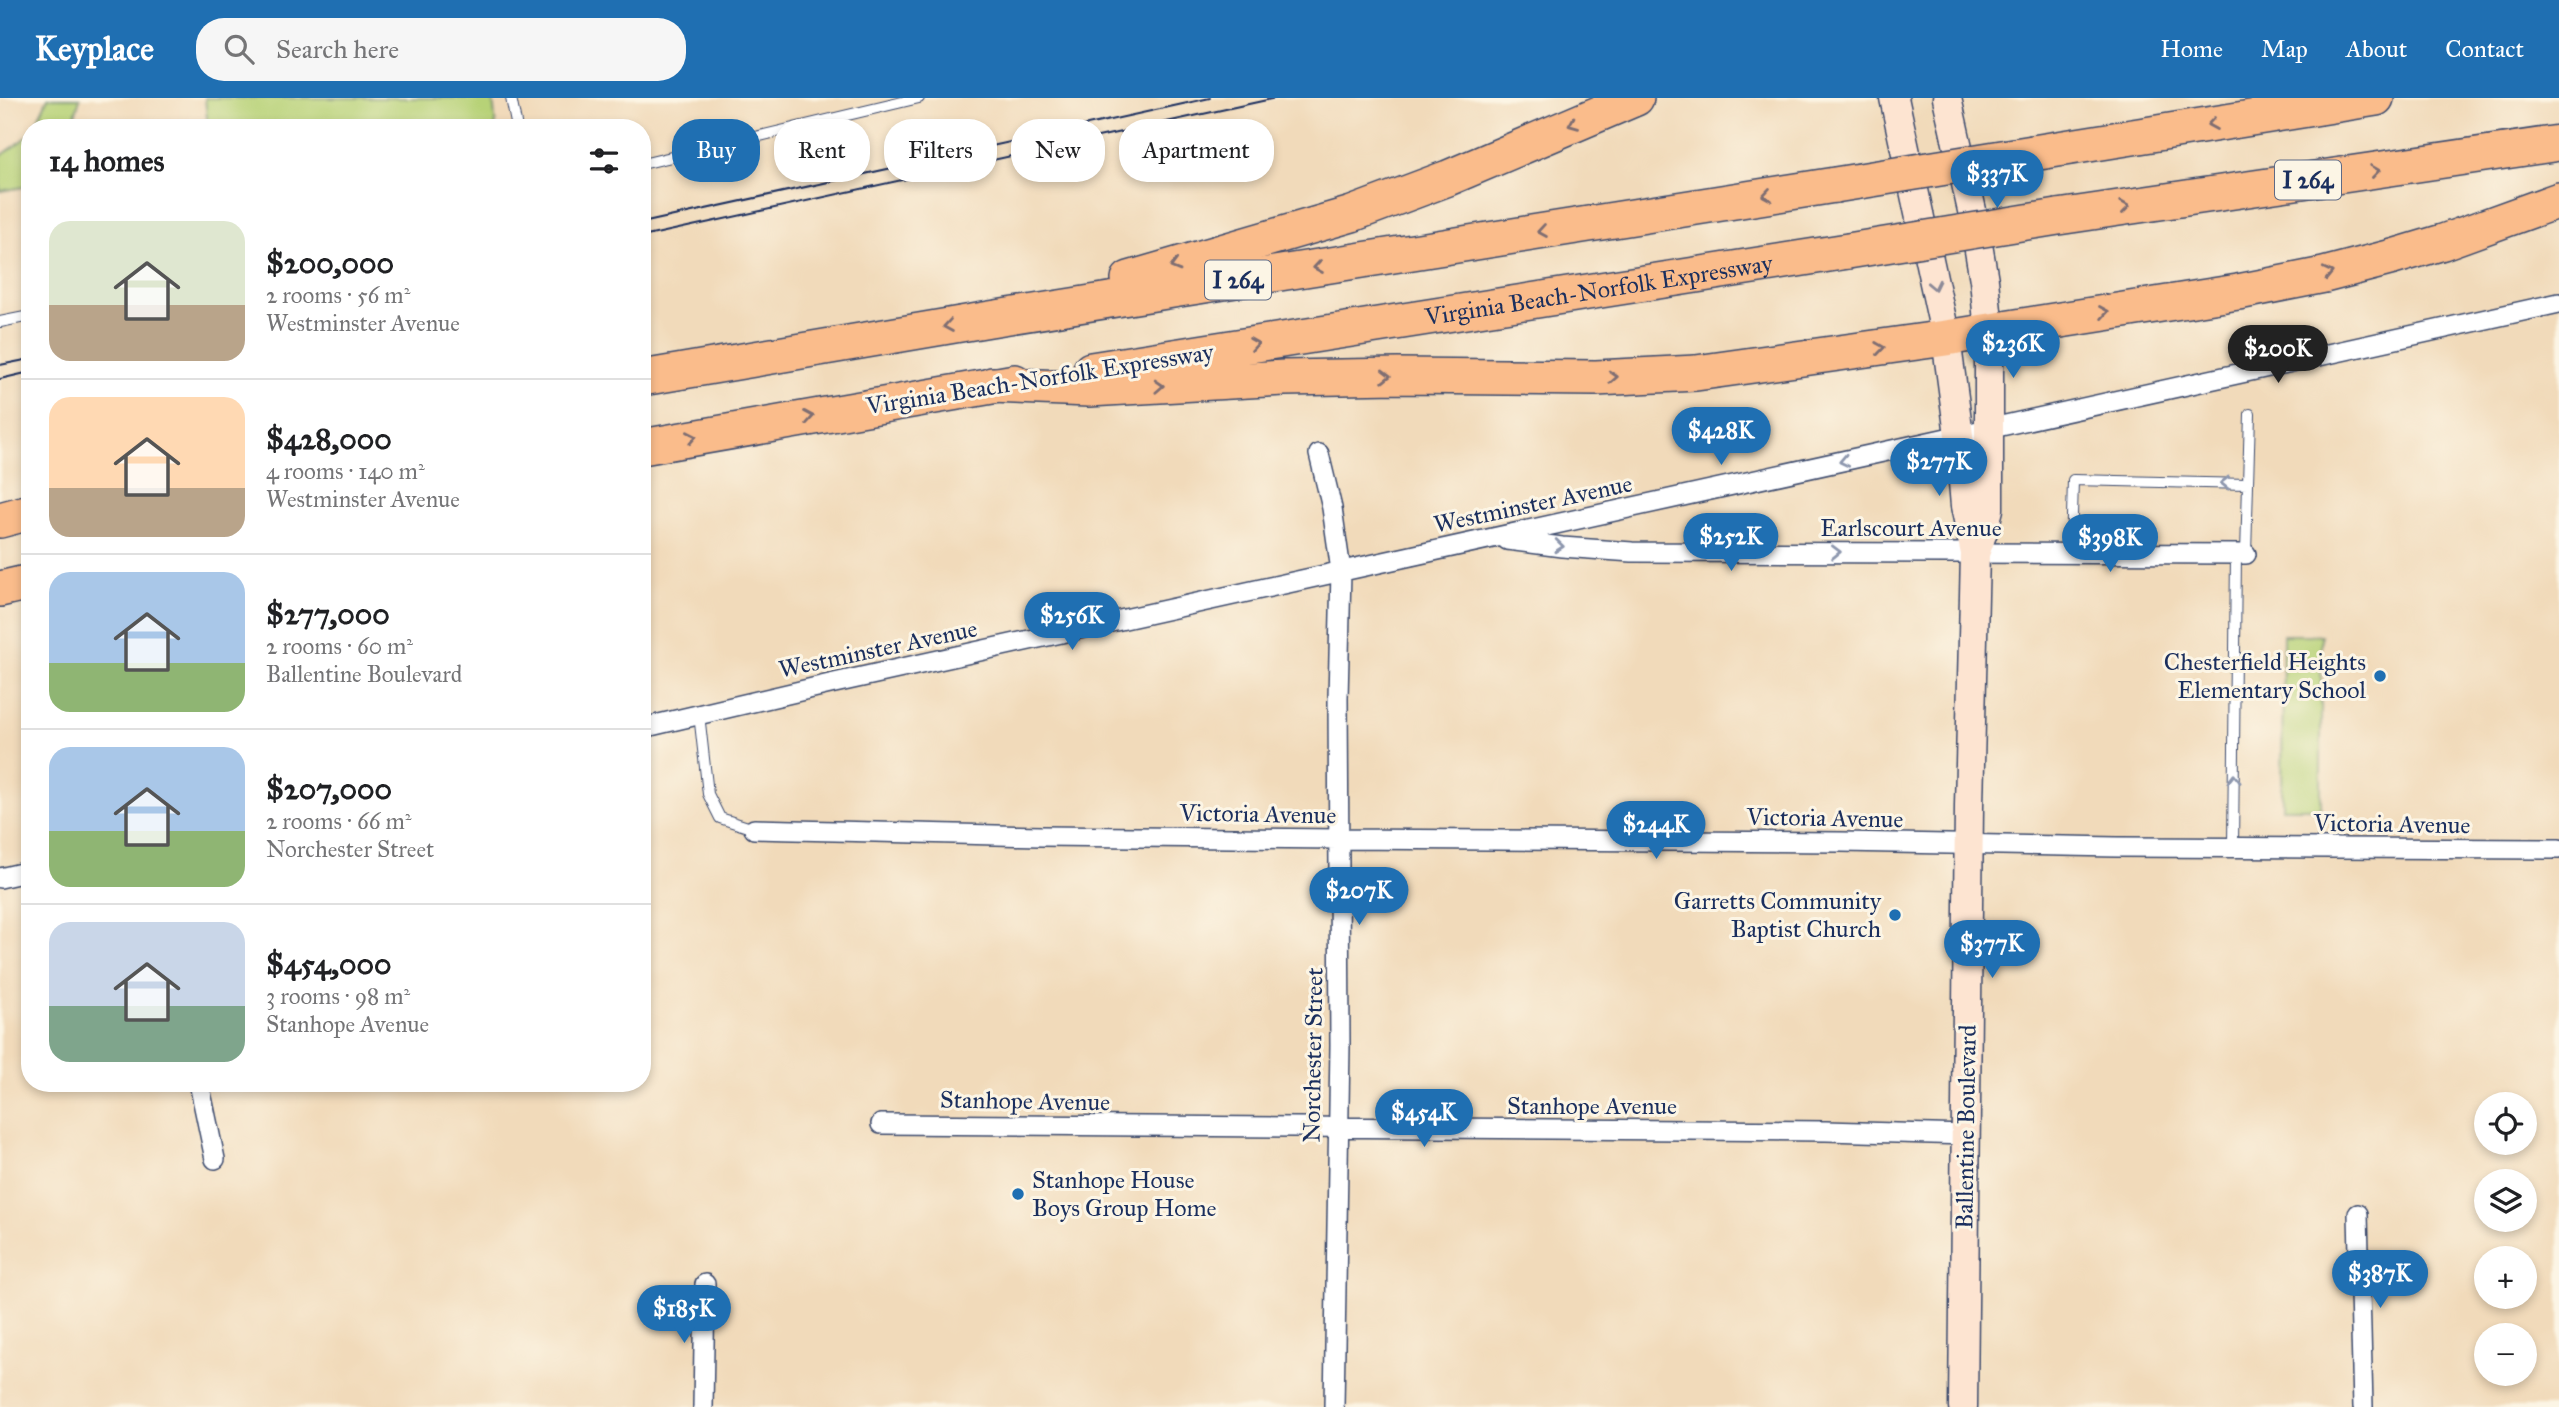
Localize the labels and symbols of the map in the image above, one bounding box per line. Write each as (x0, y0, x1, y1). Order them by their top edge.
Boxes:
one-way arrow (1568, 116, 1580, 130)
one-way arrow (2206, 116, 2218, 131)
pin: $337K (1948, 150, 2046, 210)
road number: I 264 (2275, 160, 2341, 200)
one-way arrow (2369, 163, 2381, 178)
one-way arrow (1761, 187, 1773, 202)
one-way arrow (2119, 200, 2131, 215)
one-way arrow (1537, 223, 1548, 238)
street label: Virginia Beach-Norfolk Expressway (1422, 248, 1775, 332)
one-way arrow (1169, 257, 1181, 272)
one-way arrow (1312, 259, 1324, 274)
road number: I 264 (1205, 260, 1271, 300)
one-way arrow (2322, 267, 2334, 281)
one-way arrow (1926, 279, 1941, 291)
one-way arrow (2098, 306, 2110, 321)
one-way arrow (942, 318, 954, 333)
pin: $236K (1964, 320, 2062, 380)
pin: $200K (2229, 326, 2327, 385)
street label: Virginia Beach-Norfolk Expressway (863, 337, 1216, 421)
one-way arrow (1248, 337, 1259, 352)
one-way arrow (1874, 341, 1885, 356)
one-way arrow (1381, 368, 1392, 384)
one-way arrow (1608, 370, 1619, 385)
one-way arrow (1153, 379, 1164, 394)
pin: $428K (1672, 408, 1770, 467)
one-way arrow (803, 410, 815, 425)
one-way arrow (686, 431, 698, 446)
pin: $277K (1890, 438, 1988, 498)
one-way arrow (1838, 452, 1850, 467)
street label: Westminster Avenue (1431, 468, 1635, 540)
one-way arrow (2220, 476, 2231, 491)
street label: Earlscourt Avenue (1820, 513, 2002, 543)
pin: $252K (1682, 514, 1780, 573)
pin: $398K (2061, 514, 2159, 574)
one-way arrow (1554, 539, 1565, 554)
one-way arrow (1830, 544, 1841, 559)
pin: $256K (1023, 592, 1121, 652)
street label: Westminster Avenue (776, 613, 980, 685)
place label: Chesterfield Heights Elementary School (2164, 647, 2367, 705)
marker: Chesterfield Heights Elementary School (2372, 668, 2388, 684)
one-way arrow (2226, 773, 2242, 783)
street label: Victoria Avenue (1178, 798, 1337, 830)
pin: $244K (1607, 802, 1705, 861)
street label: Victoria Avenue (1745, 802, 1904, 834)
street label: Victoria Avenue (2312, 808, 2471, 840)
pin: $207K (1310, 868, 1408, 927)
place label: Garretts Community Baptist Church (1674, 886, 1882, 944)
marker: Garretts Community Baptist Church (1887, 907, 1903, 923)
pin: $377K (1943, 920, 2041, 980)
street label: Norchester Street (1296, 967, 1330, 1143)
street label: Ballentine Boulevard (1949, 1024, 1983, 1230)
street label: Stanhope Avenue (940, 1085, 1110, 1117)
pin: $454K (1375, 1090, 1473, 1149)
street label: Stanhope Avenue (1507, 1091, 1677, 1121)
place label: Stanhope House Boys Group Home (1032, 1165, 1217, 1223)
marker: Stanhope House Boys Group Home (1010, 1186, 1026, 1202)
pin: $387K (2331, 1250, 2429, 1310)
pin: $185K (635, 1286, 733, 1345)

